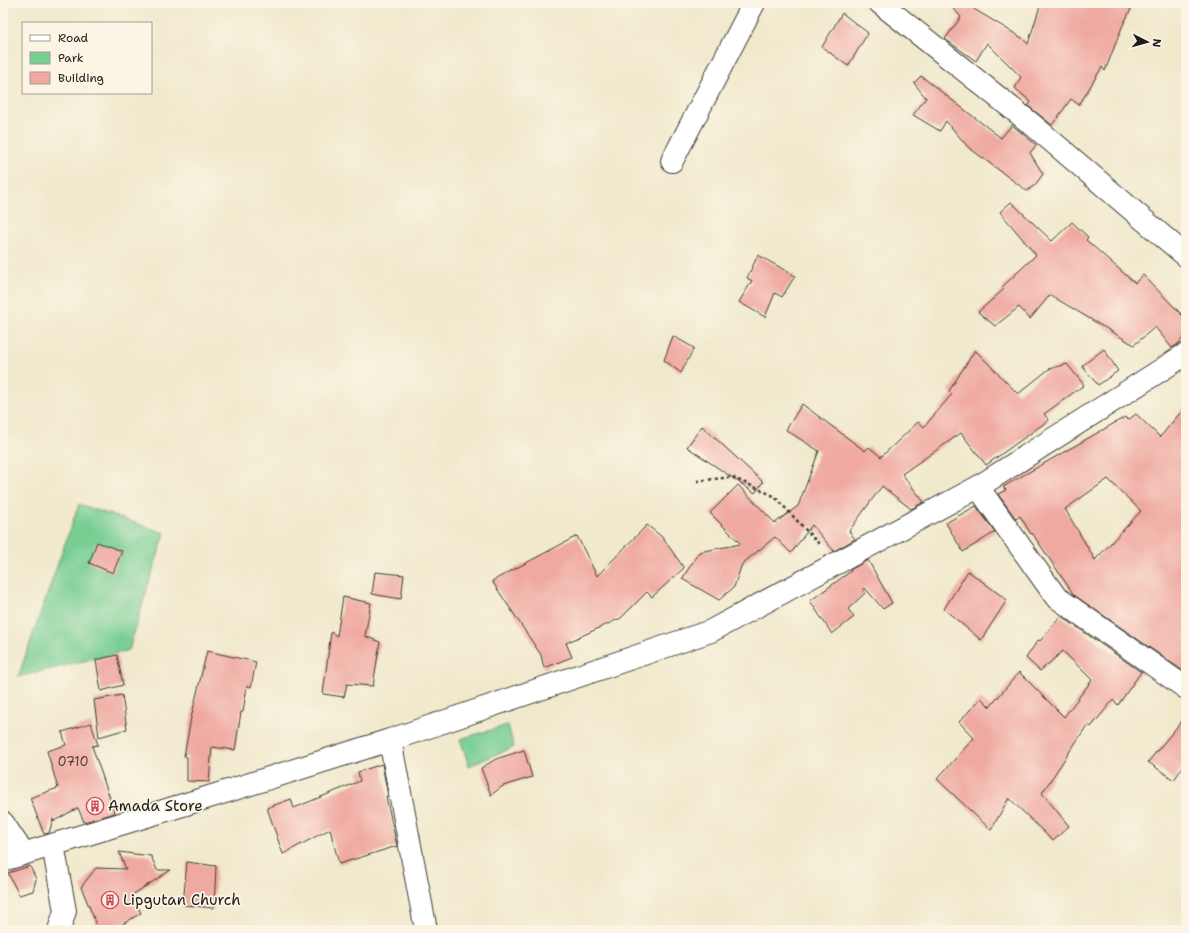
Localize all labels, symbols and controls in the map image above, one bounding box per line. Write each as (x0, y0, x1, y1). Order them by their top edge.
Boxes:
legend (22, 22, 152, 94)
north arrow (1127, 22, 1167, 62)
text: Road (58, 30, 89, 46)
text: N (1149, 38, 1164, 48)
text: Park (58, 50, 84, 66)
text: Building (58, 70, 104, 86)
house number: 0710 (57, 753, 89, 770)
building icon: Amada Store (85, 796, 105, 816)
place label: Amada Store (108, 796, 203, 816)
building icon: Lipgutan Church (100, 890, 120, 910)
place label: Lipgutan Church (123, 890, 241, 910)

